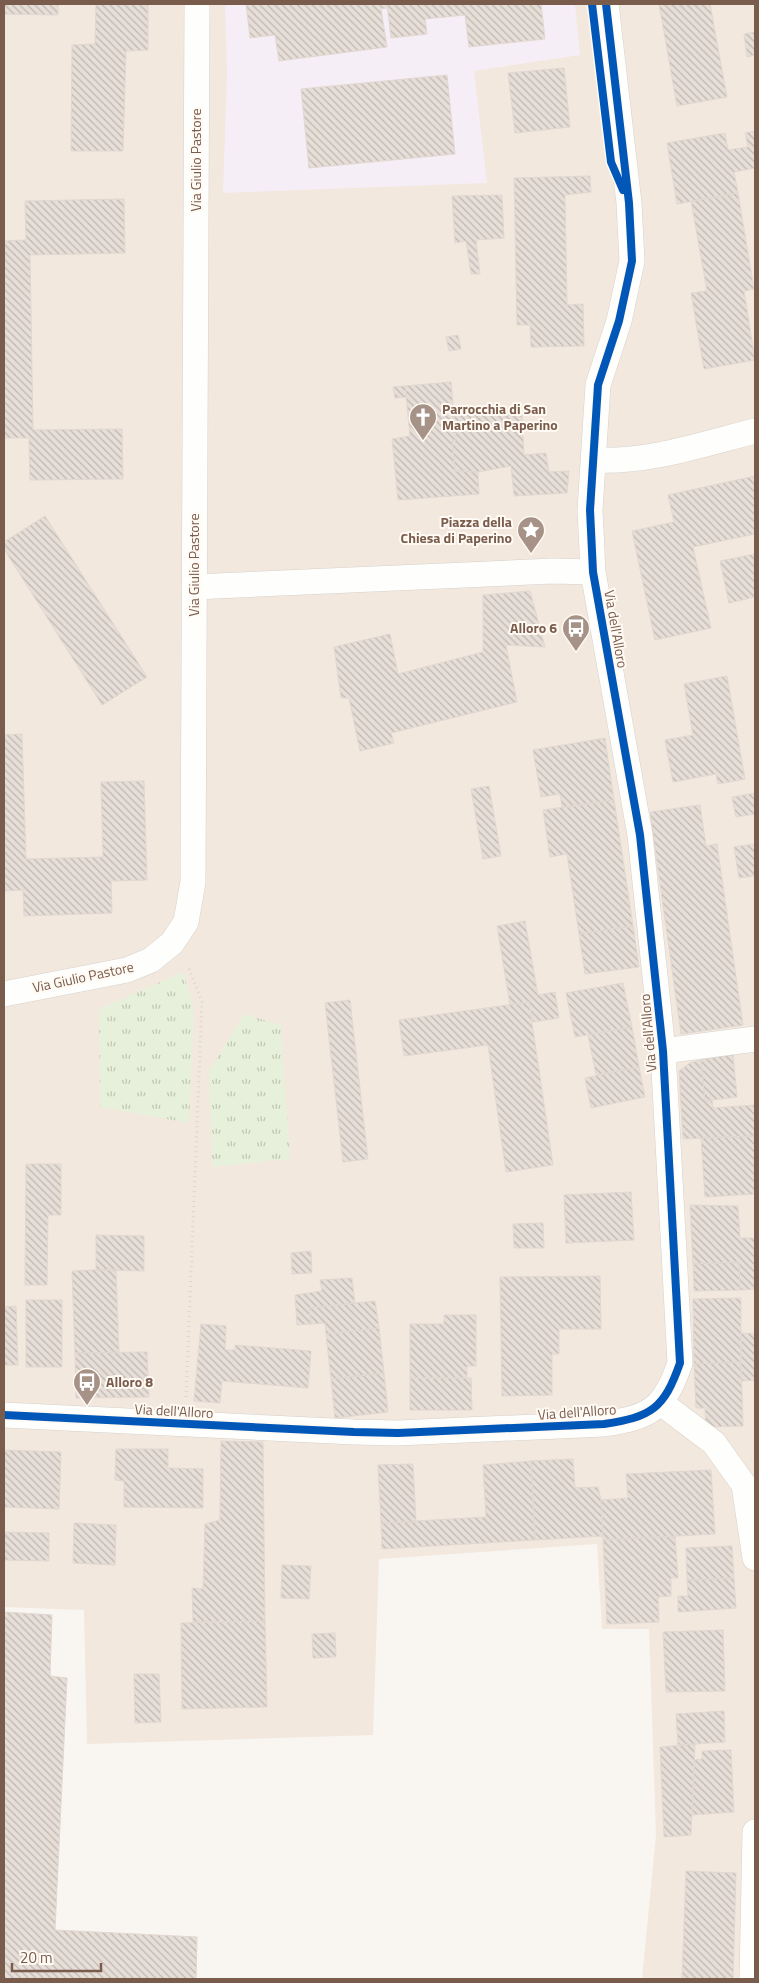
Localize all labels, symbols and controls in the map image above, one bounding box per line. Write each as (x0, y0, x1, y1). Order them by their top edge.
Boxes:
street label: Via Giulio Pastore (185, 108, 206, 212)
place label: Parrocchia di San Martino a Paperino (442, 398, 558, 435)
church icon: Parrocchia di San Martino a Paperino (408, 402, 438, 441)
place label: Piazza della Chiesa di Paperino (401, 511, 512, 548)
street label: Via Giulio Pastore (183, 513, 204, 617)
place icon: Piazza della Chiesa di Paperino (516, 515, 546, 554)
street label: Via dell'Alloro (599, 588, 634, 670)
bus stop icon: Alloro 6 (561, 613, 591, 652)
place label: Alloro 6 (510, 617, 557, 638)
street label: Via Giulio Pastore (30, 956, 135, 997)
street label: Via dell'Alloro (634, 993, 661, 1073)
bus stop icon: Alloro 8 (72, 1367, 102, 1406)
place label: Alloro 8 (106, 1371, 153, 1392)
street label: Via dell'Alloro (134, 1398, 214, 1423)
street label: Via dell'Alloro (537, 1398, 617, 1425)
scale bar (12, 1940, 101, 1972)
text: 20 m (20, 1946, 53, 1969)

